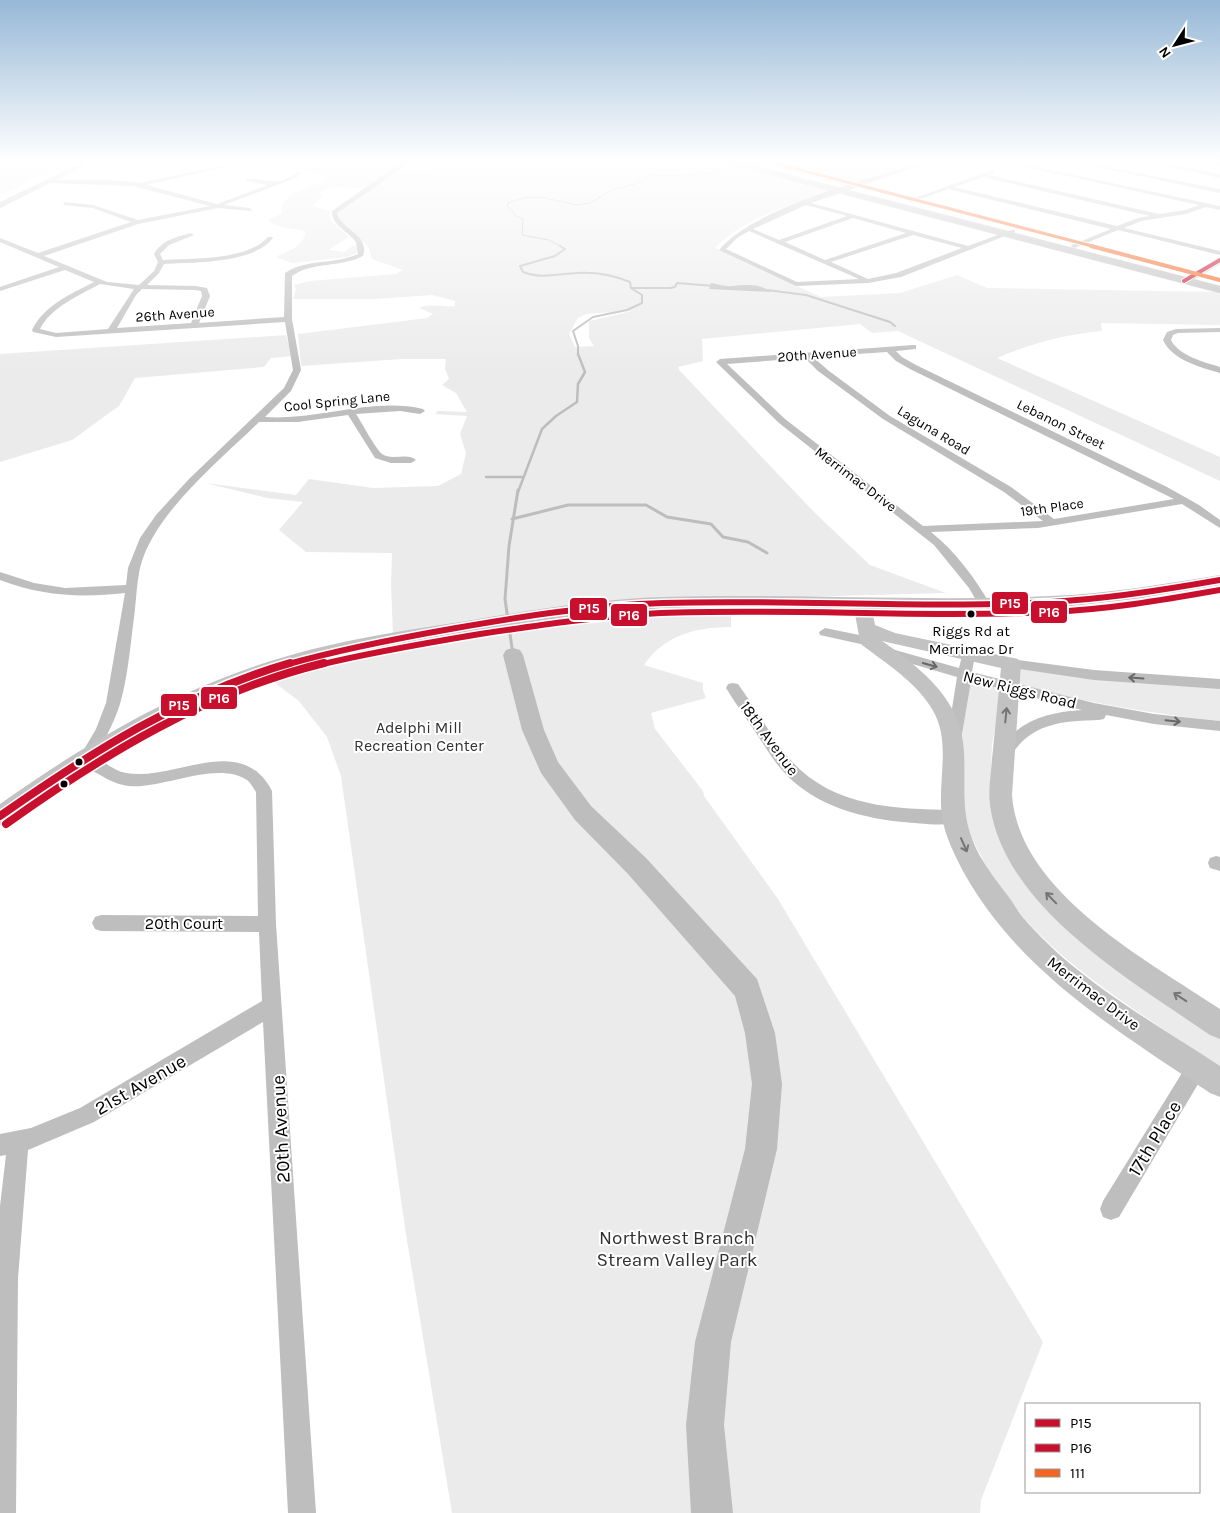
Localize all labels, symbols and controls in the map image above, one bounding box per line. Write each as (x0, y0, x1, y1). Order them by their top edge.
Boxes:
north arrow (1150, 20, 1200, 70)
text: N (1155, 43, 1175, 61)
street label: 26th Avenue (135, 303, 215, 326)
street label: 20th Avenue (777, 343, 857, 366)
street label: Cool Spring Lane (283, 387, 391, 416)
street label: Lebanon Street (1014, 396, 1108, 453)
street label: Laguna Road (894, 402, 973, 459)
street label: Merrimac Drive (812, 443, 900, 515)
street label: 19th Place (1019, 495, 1085, 520)
line badge: P15 (991, 591, 1029, 615)
text: P15 (999, 595, 1021, 612)
line badge: P15 (569, 597, 608, 621)
text: P15 (578, 600, 600, 617)
line badge: P16 (1030, 600, 1068, 624)
line badge: P16 (610, 603, 648, 627)
text: P16 (1038, 604, 1060, 621)
text: P16 (618, 607, 640, 624)
marker: Riggs Rd at Merrimac Dr (966, 609, 976, 619)
place label: Riggs Rd at Merrimac Dr (929, 622, 1014, 658)
one-way arrow (922, 661, 938, 671)
street label: New Riggs Road (961, 666, 1079, 713)
one-way arrow (1129, 674, 1145, 683)
line badge: P16 (200, 686, 238, 710)
text: P16 (208, 690, 230, 707)
line badge: P15 (160, 693, 198, 717)
text: P15 (168, 697, 190, 714)
street label: 18th Avenue (736, 697, 803, 779)
one-way arrow (1001, 708, 1011, 724)
one-way arrow (1165, 716, 1181, 726)
park label: Adelphi Mill Recreation Center (354, 718, 484, 755)
unlabelled marker (74, 757, 84, 767)
unlabelled marker (59, 779, 69, 789)
one-way arrow (960, 837, 970, 852)
one-way arrow (1045, 892, 1057, 905)
street label: 20th Court (145, 914, 223, 933)
street label: Merrimac Drive (1044, 952, 1144, 1034)
one-way arrow (1173, 992, 1187, 1002)
street label: 21st Avenue (91, 1050, 190, 1120)
street label: 20th Avenue (267, 1074, 295, 1183)
street label: 17th Place (1124, 1097, 1186, 1180)
park label: Northwest Branch Stream Valley Park (597, 1227, 758, 1271)
legend (1025, 1403, 1200, 1493)
text: P15 (1070, 1414, 1092, 1432)
text: P16 (1070, 1439, 1092, 1457)
text: 111 (1070, 1464, 1085, 1482)

